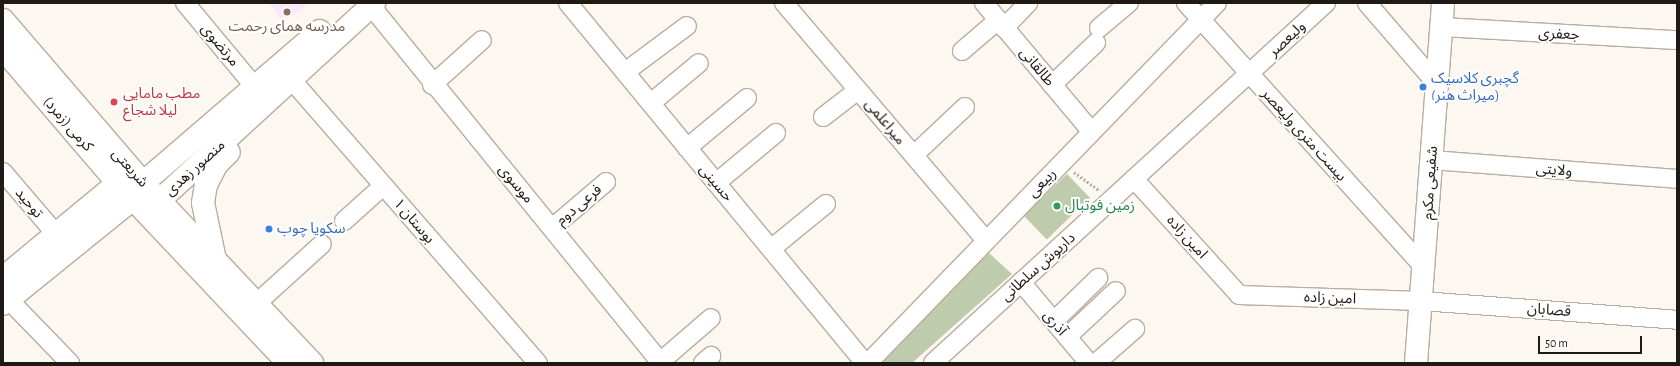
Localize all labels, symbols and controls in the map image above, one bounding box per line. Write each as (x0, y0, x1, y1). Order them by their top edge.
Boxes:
marker: مدرسه همای رحمت (282, 7, 292, 17)
street label: ولیعصر (1265, 17, 1309, 61)
place label: مدرسه همای رحمت (229, 18, 345, 36)
street label: مرتضوی (197, 20, 243, 70)
street label: جعفری (1538, 24, 1580, 44)
street label: طالقانی (1016, 44, 1058, 90)
place label: گچبری کلاسیک (میراث هنر) (1431, 69, 1519, 104)
marker: گچبری کلاسیک (میراث هنر) (1418, 82, 1428, 92)
place label: مطب مامایی لیلا شجاع (123, 84, 200, 119)
street label: بیست متری ولیعصر (1258, 85, 1350, 185)
street label: کرمی (زمرد) (39, 93, 97, 155)
street label: میراعلمی (861, 95, 909, 149)
marker: مطب مامایی لیلا شجاع (108, 96, 120, 108)
street label: منصور زهدی (161, 136, 229, 200)
street label: شریعتی (108, 145, 152, 191)
street label: شفیعی مکرم (1418, 145, 1442, 221)
street label: ولایتی (1535, 160, 1573, 180)
street label: موسوی (495, 161, 537, 207)
street label: حسینی (695, 161, 737, 205)
street label: ربیعی (1024, 165, 1060, 201)
street label: فرعی دوم (552, 181, 606, 229)
street label: توحید (11, 184, 47, 222)
street label: بوستان ۱ (389, 195, 439, 247)
place label: زمین فوتبال (1065, 197, 1135, 215)
marker: زمین فوتبال (1052, 201, 1062, 211)
street label: امین زاده (1163, 212, 1211, 262)
place label: سکویا چوب (277, 220, 346, 238)
marker: سکویا چوب (264, 224, 274, 234)
street label: داریوش سلطانی (997, 229, 1079, 305)
street label: امين زاده (1304, 288, 1356, 308)
street label: قصابان (1526, 299, 1572, 321)
street label: آذری (1039, 307, 1071, 339)
scale bar (1540, 328, 1644, 354)
text: 50 m (1545, 337, 1568, 349)

